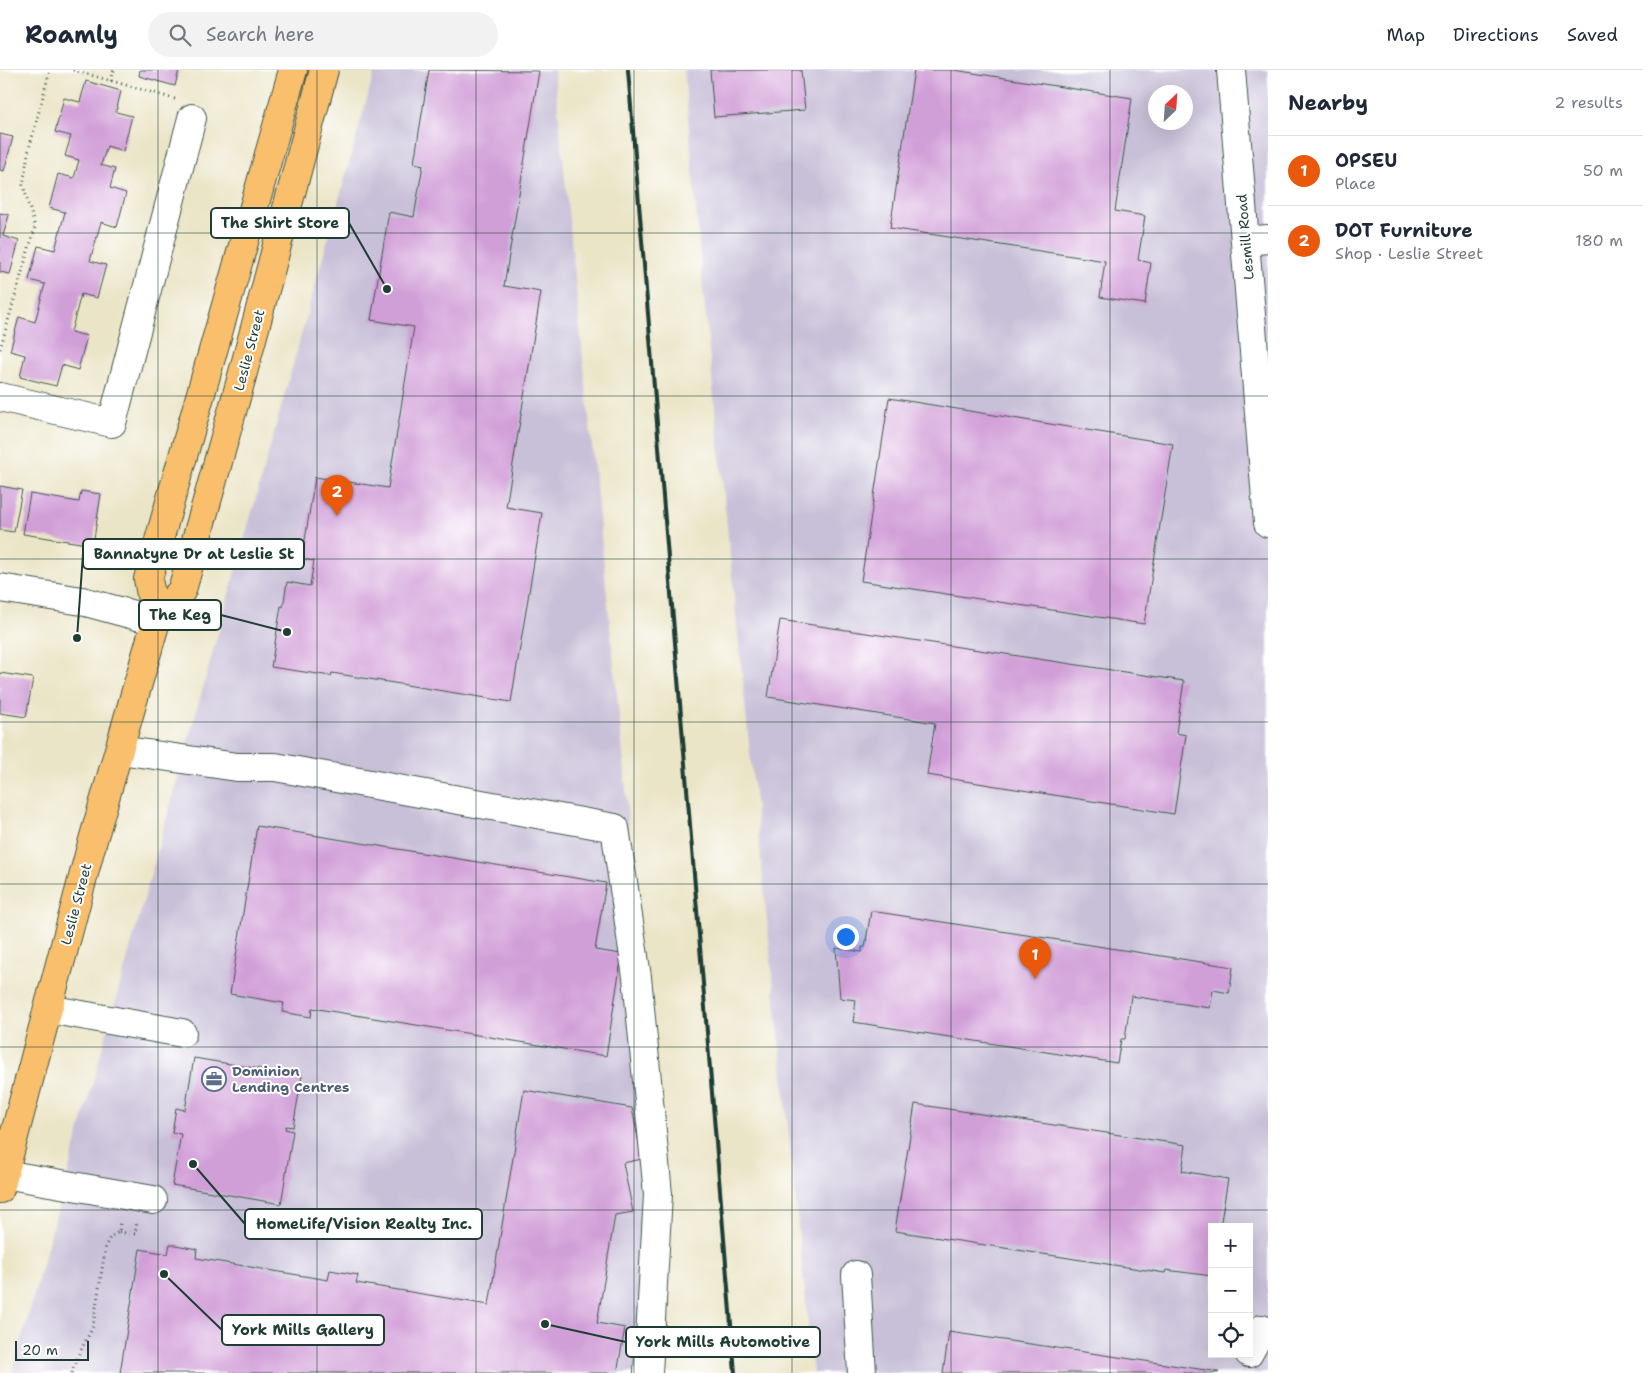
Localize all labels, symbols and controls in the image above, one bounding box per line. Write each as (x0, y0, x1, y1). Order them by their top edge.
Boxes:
search box (148, 12, 498, 57)
text: Roamly (25, 19, 118, 51)
icon: search (166, 21, 194, 49)
text: Search here (206, 22, 315, 47)
text: Map (1387, 23, 1425, 47)
text: Directions (1453, 23, 1539, 47)
text: Saved (1567, 23, 1618, 47)
north arrow (1148, 85, 1193, 130)
text: Nearby (1288, 89, 1368, 117)
text: 2 results (1554, 92, 1623, 113)
text: OPSEU (1335, 148, 1397, 173)
text: 1 (1300, 160, 1308, 181)
text: 50 m (1583, 160, 1623, 181)
text: Place (1335, 173, 1376, 194)
street label: Lesmill Road (1232, 193, 1258, 281)
callout: The Shirt Store (211, 208, 349, 238)
text: The Shirt Store (221, 213, 339, 233)
text: DOT Furniture (1335, 218, 1473, 243)
text: 2 (1298, 230, 1310, 251)
text: 180 m (1575, 230, 1623, 251)
text: Shop · Leslie Street (1335, 243, 1483, 264)
street label: Leslie Street (229, 307, 269, 393)
pin: 2 (321, 475, 353, 516)
callout: Bannatyne Dr at Leslie St (83, 539, 304, 569)
text: Bannatyne Dr at Leslie St (94, 544, 294, 564)
callout: The Keg (139, 600, 221, 630)
text: The Keg (149, 605, 211, 625)
street label: Leslie Street (56, 861, 96, 947)
your location (833, 924, 859, 950)
pin: 1 (1019, 938, 1051, 979)
place label: Dominion Lending Centres (232, 1062, 350, 1096)
office icon: Dominion Lending Centres (201, 1066, 227, 1092)
callout: HomeLife/Vision Realty Inc. (245, 1209, 482, 1239)
text: HomeLife/Vision Realty Inc. (256, 1214, 472, 1234)
map controls (1208, 1223, 1253, 1358)
button: + (1208, 1223, 1253, 1268)
button: − (1208, 1268, 1253, 1313)
button: locate (1208, 1313, 1253, 1358)
callout: York Mills Gallery (222, 1315, 384, 1345)
text: York Mills Gallery (232, 1320, 374, 1340)
callout: York Mills Automotive (626, 1327, 820, 1357)
text: York Mills Automotive (636, 1332, 810, 1352)
scale bar (15, 1338, 89, 1361)
text: 20 m (22, 1341, 58, 1359)

